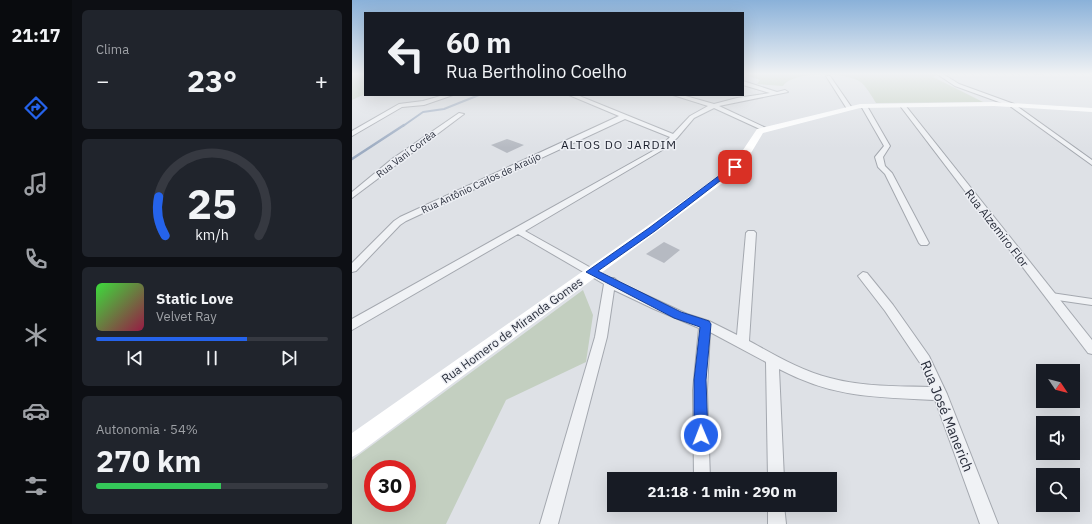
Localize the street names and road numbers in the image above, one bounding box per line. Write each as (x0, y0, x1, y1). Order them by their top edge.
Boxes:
street label: Rua Vani Corrêa (374, 127, 439, 181)
street label: Rua Antônio Carlos de Araújo (419, 149, 543, 217)
street label: Rua Alzemiro Flor (962, 186, 1033, 271)
street label: Rua Homero de Miranda Gomes (439, 274, 586, 386)
street label: Rua José Manerich (916, 358, 978, 474)

